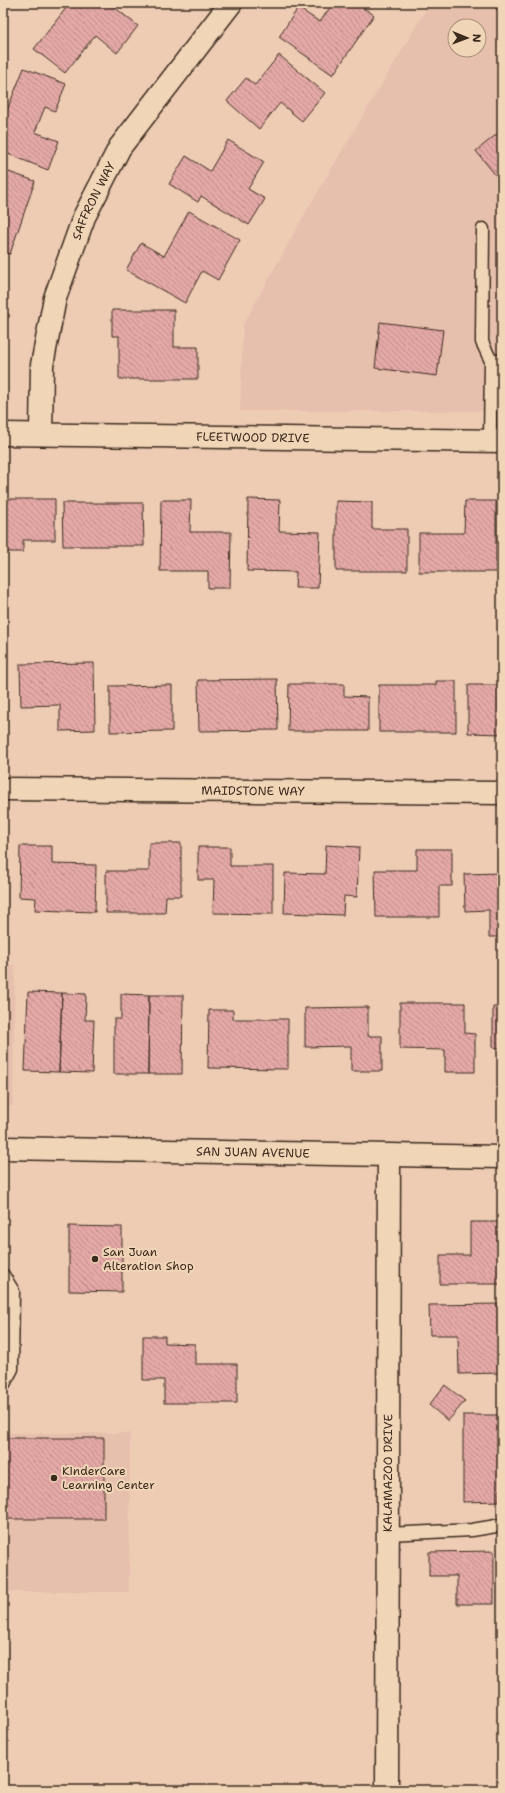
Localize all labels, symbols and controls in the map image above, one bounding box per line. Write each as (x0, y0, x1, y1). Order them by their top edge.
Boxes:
north arrow (447, 18, 487, 58)
text: N (469, 34, 484, 43)
street label: SAFFRON WAY (68, 158, 119, 242)
street label: FLEETWOOD DRIVE (196, 429, 310, 446)
street label: MAIDSTONE WAY (201, 783, 306, 799)
street label: SAN JUAN AVENUE (196, 1143, 310, 1162)
place label: San Juan Alteration Shop (103, 1244, 194, 1274)
marker: San Juan Alteration Shop (90, 1254, 100, 1264)
street label: KALAMAZOO DRIVE (380, 1414, 396, 1532)
place label: KinderCare Learning Center (62, 1463, 155, 1493)
marker: KinderCare Learning Center (49, 1473, 59, 1483)

